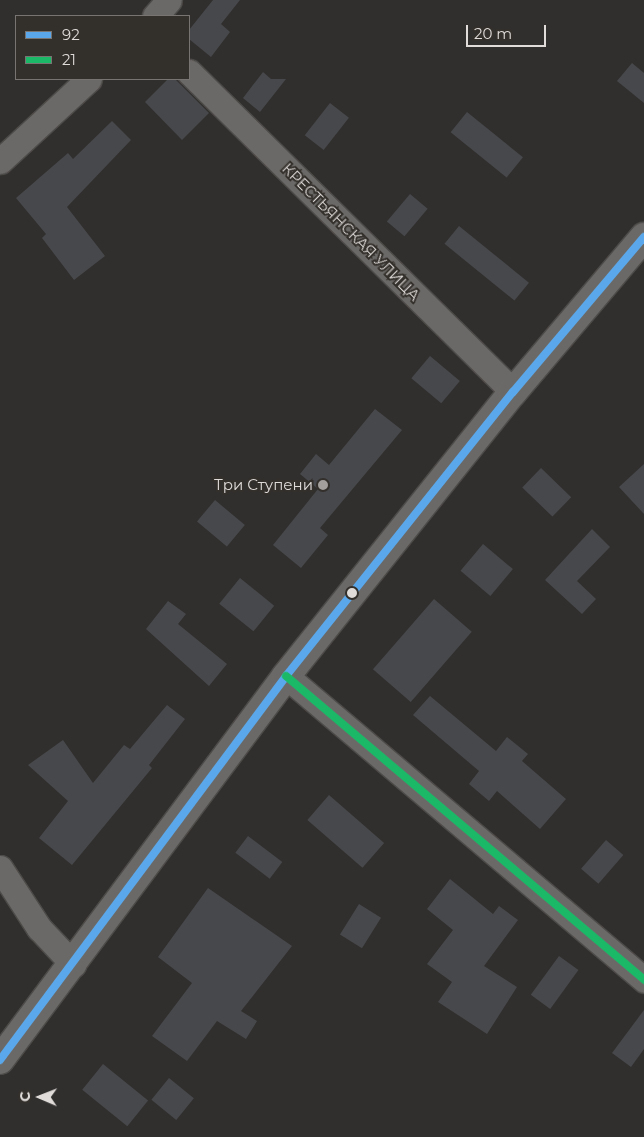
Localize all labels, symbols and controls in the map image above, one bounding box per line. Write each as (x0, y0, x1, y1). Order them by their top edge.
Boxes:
legend (15, 15, 190, 80)
scale bar (469, 15, 549, 47)
text: 20 m (474, 24, 512, 43)
text: 92 (62, 25, 80, 44)
text: 21 (62, 50, 76, 69)
street label: КРЕСТЬЯНСКАЯ УЛИЦА (278, 159, 424, 305)
place label: Три Ступени (214, 476, 313, 494)
marker: Три Ступени (317, 479, 329, 491)
unlabelled marker (347, 588, 357, 598)
north arrow (15, 1072, 65, 1122)
text: С (16, 1092, 34, 1102)

